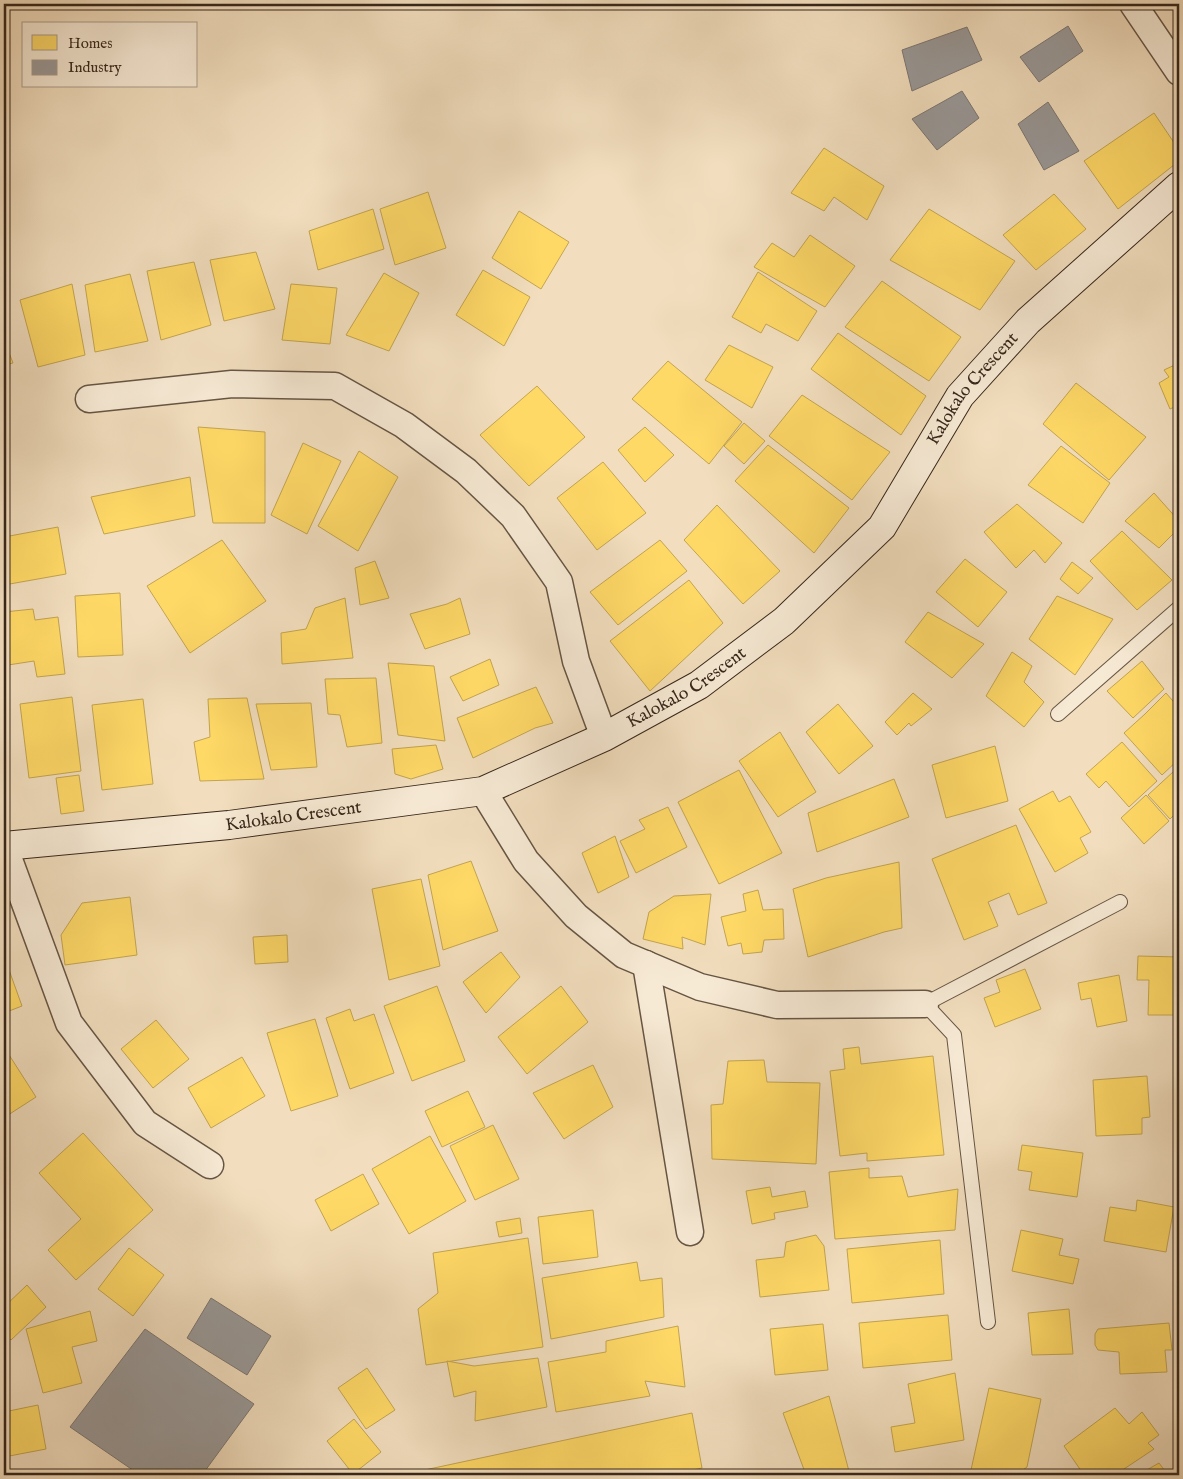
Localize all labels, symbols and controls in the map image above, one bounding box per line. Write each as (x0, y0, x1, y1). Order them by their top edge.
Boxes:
legend (22, 22, 198, 88)
text: Homes (68, 34, 112, 53)
text: Industry (68, 58, 122, 77)
street label: Kalokalo Crescent (922, 328, 1023, 449)
street label: Kalokalo Crescent (623, 642, 751, 734)
street label: Kalokalo Crescent (224, 796, 363, 837)

